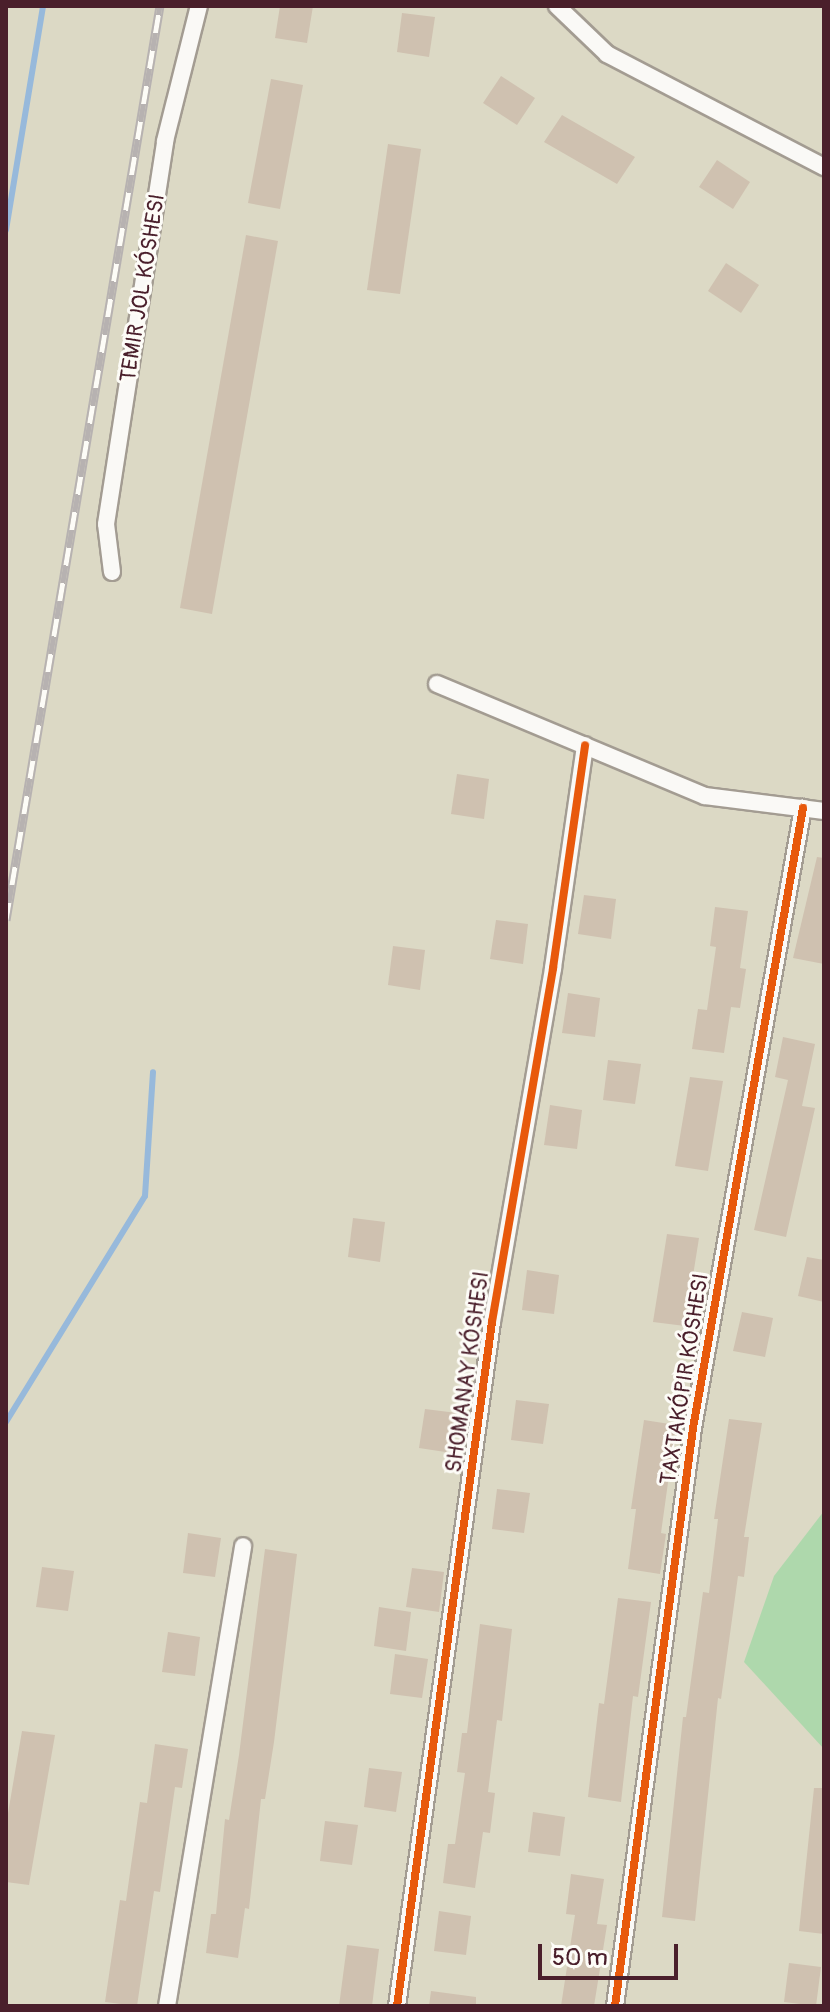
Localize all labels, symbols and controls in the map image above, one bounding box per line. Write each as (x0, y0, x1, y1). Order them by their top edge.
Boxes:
street label: TEMIR JOL KÓSHESI (115, 192, 171, 384)
street label: SHOMANAY KÓSHESI (441, 1270, 495, 1474)
street label: TAXTAKÓPIR KÓSHESI (655, 1272, 715, 1486)
scale bar (542, 1928, 682, 1978)
text: 50 m (552, 1943, 608, 1972)

